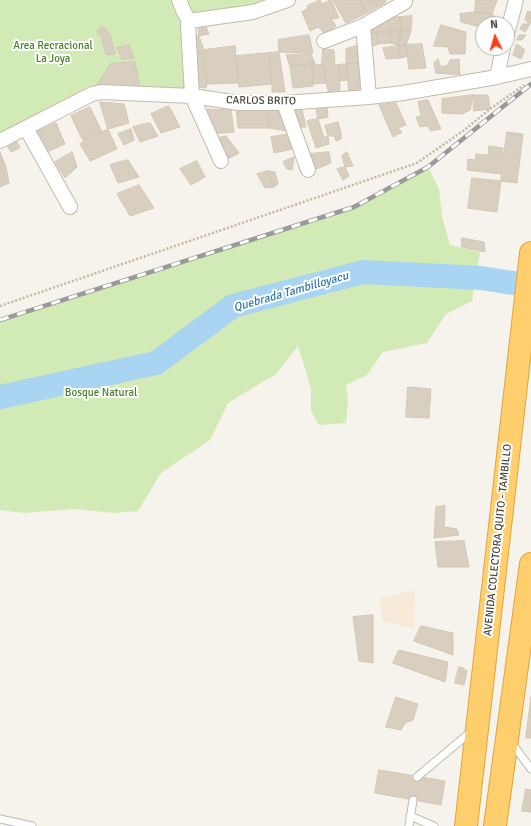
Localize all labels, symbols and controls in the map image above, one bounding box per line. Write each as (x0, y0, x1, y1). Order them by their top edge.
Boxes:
north arrow (475, 16, 515, 56)
text: N (490, 18, 498, 31)
park label: Area Recracional La Joya (13, 39, 93, 65)
street label: CARLOS BRITO (226, 94, 296, 108)
water label: Quebrada Tambilloyacu (232, 269, 350, 315)
park label: Bosque Natural (65, 386, 137, 400)
street label: AVENIDA COLECTORA QUITO - TAMBILLO (481, 443, 515, 637)

